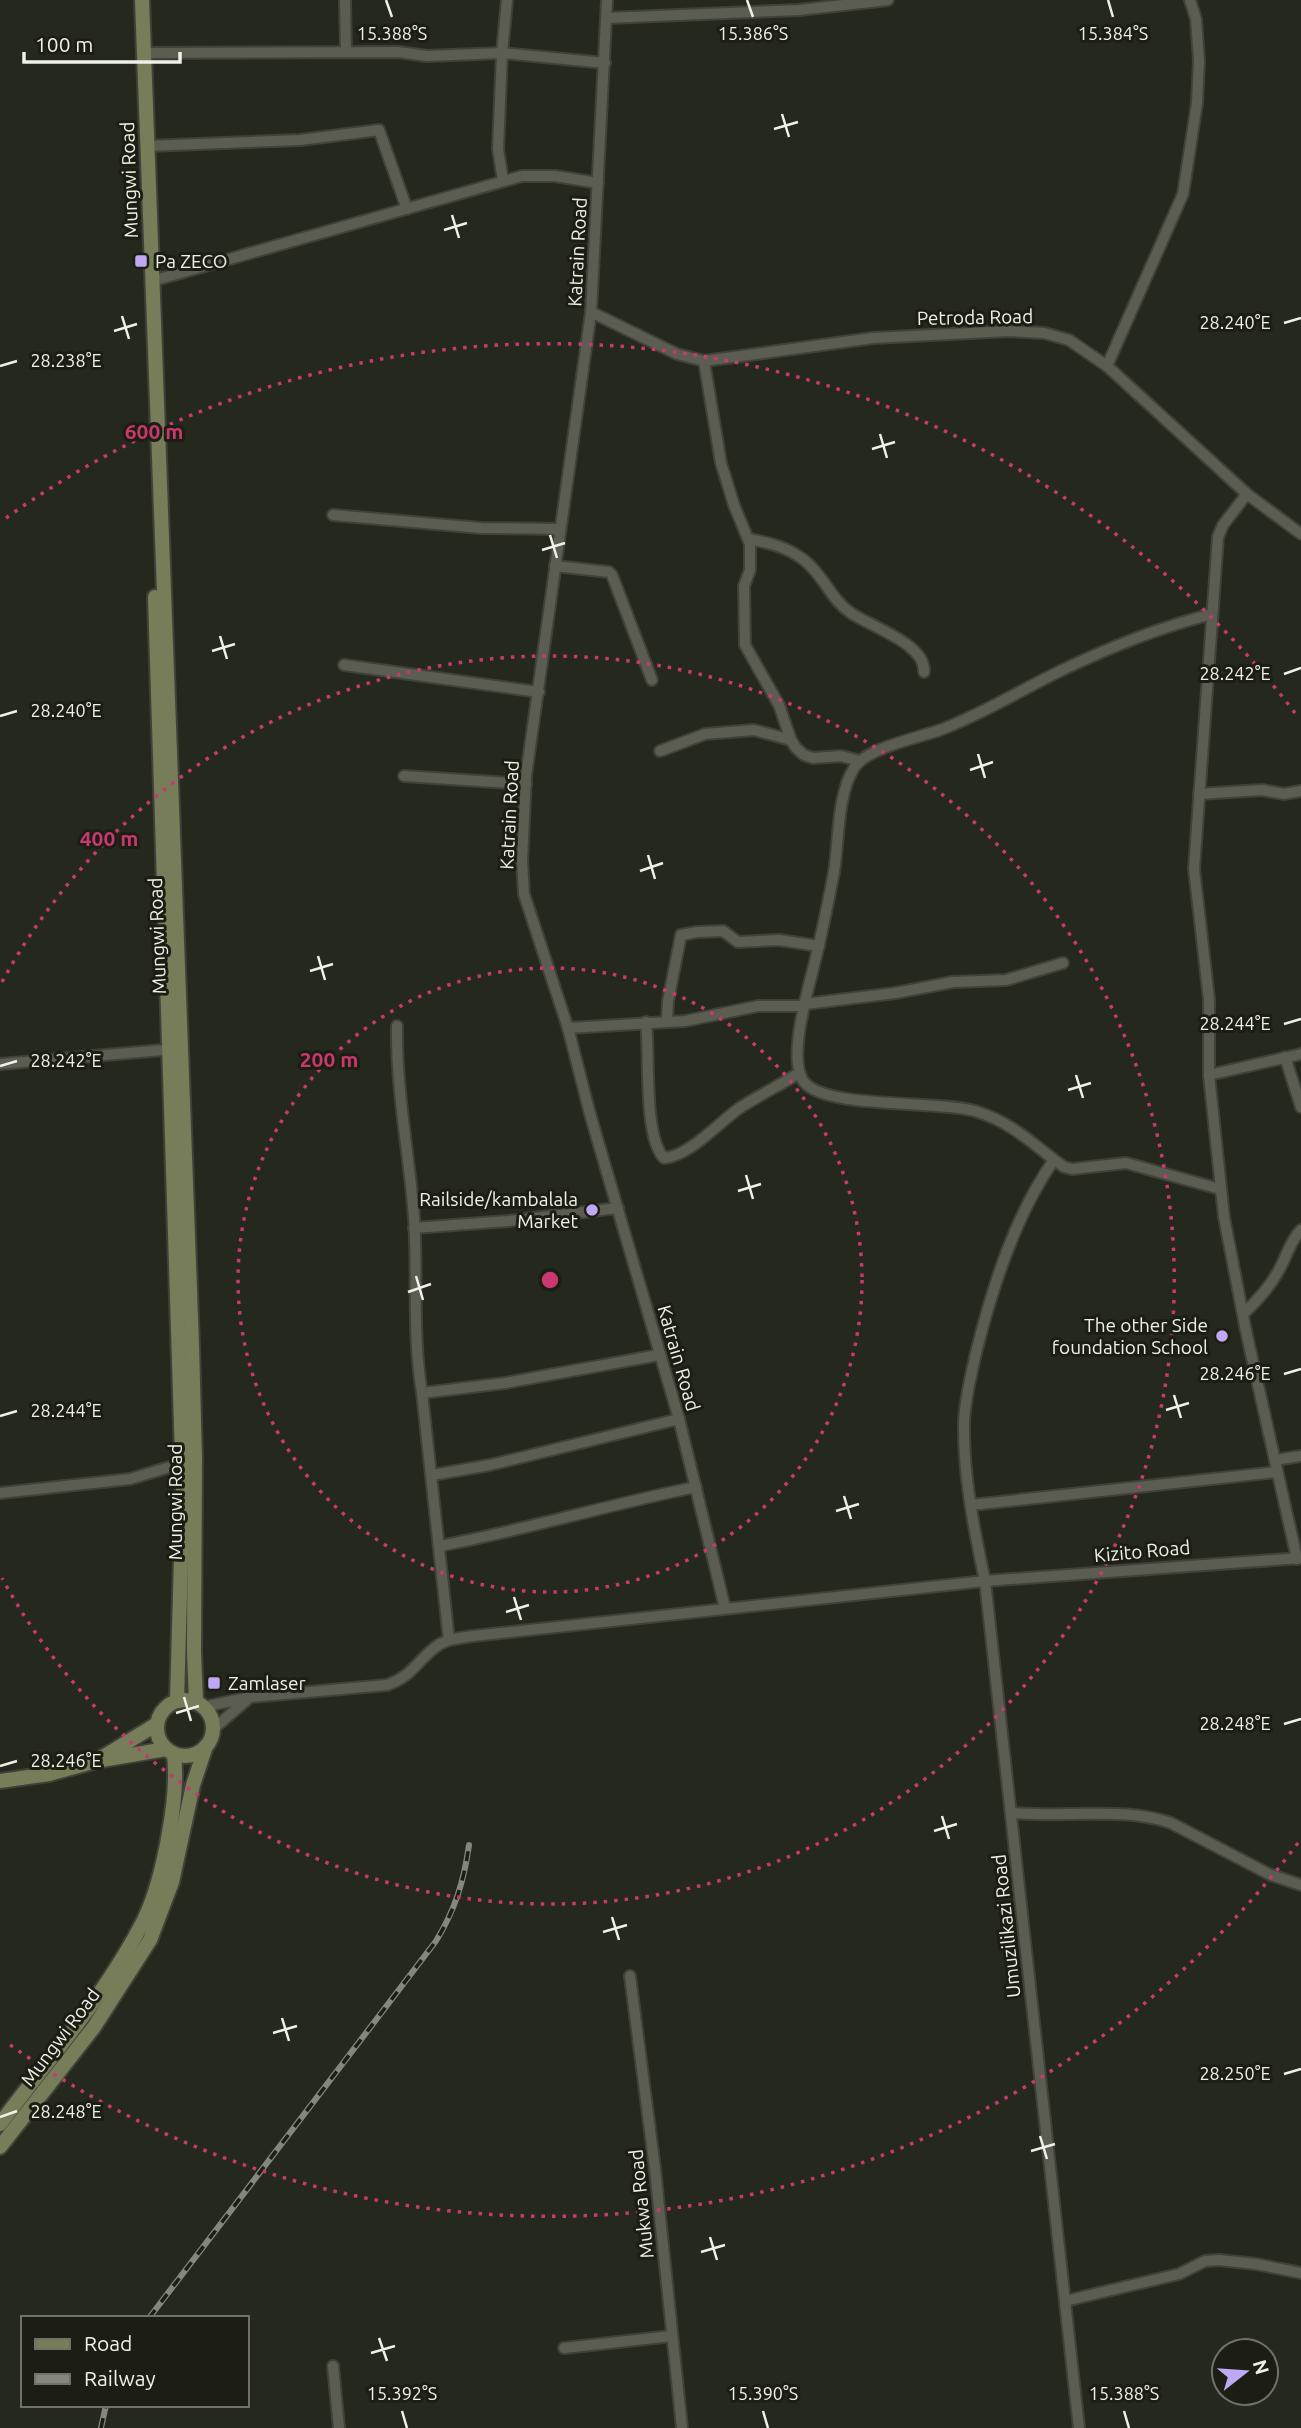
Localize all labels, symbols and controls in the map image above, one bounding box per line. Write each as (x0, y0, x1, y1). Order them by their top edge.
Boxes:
scale bar (24, 21, 180, 65)
text: 15.388°S (357, 23, 427, 43)
text: 15.386°S (718, 23, 788, 43)
text: 15.384°S (1078, 23, 1148, 43)
text: 100 m (35, 32, 93, 56)
street label: Mungwi Road (116, 121, 142, 239)
street label: Katrain Road (563, 197, 591, 307)
place label: Pa ZECO (155, 250, 228, 272)
marker: Pa ZECO (133, 253, 149, 269)
street label: Petroda Road (917, 305, 1033, 329)
text: 28.240°E (1199, 312, 1271, 332)
text: 28.238°E (30, 350, 102, 370)
text: 600 m (125, 419, 183, 443)
text: 28.242°E (1199, 663, 1271, 683)
text: 28.240°E (30, 700, 102, 720)
street label: Katrain Road (495, 760, 523, 870)
text: 400 m (80, 826, 138, 850)
street label: Mungwi Road (144, 877, 170, 995)
text: 28.244°E (1199, 1013, 1271, 1033)
text: 200 m (300, 1047, 358, 1071)
text: 28.242°E (30, 1050, 102, 1070)
place label: Railside/kambalala Market (419, 1188, 579, 1232)
marker: Railside/kambalala Market (584, 1202, 600, 1218)
centre of rings (538, 1268, 562, 1292)
street label: Katrain Road (653, 1302, 705, 1414)
place label: The other Side foundation School (1052, 1314, 1208, 1358)
marker: The other Side foundation School (1214, 1328, 1230, 1344)
text: 28.246°E (1199, 1363, 1271, 1383)
text: 28.244°E (30, 1400, 102, 1420)
street label: Mungwi Road (164, 1444, 186, 1560)
street label: Kizito Road (1093, 1536, 1191, 1566)
place label: Zamlaser (228, 1672, 306, 1694)
marker: Zamlaser (206, 1675, 222, 1691)
text: 28.248°E (1199, 1713, 1271, 1733)
text: 28.246°E (30, 1750, 102, 1770)
street label: Umuzilikazi Road (988, 1853, 1024, 1999)
street label: Mungwi Road (16, 1984, 104, 2090)
text: 28.250°E (1199, 2063, 1271, 2083)
text: 28.248°E (30, 2101, 102, 2121)
street label: Mukwa Road (624, 2148, 658, 2260)
legend (21, 2316, 248, 2407)
text: Road (84, 2331, 132, 2355)
north arrow (1210, 2337, 1280, 2407)
text: N (1249, 2357, 1274, 2377)
text: Railway (84, 2366, 156, 2390)
text: 15.392°S (367, 2383, 437, 2403)
text: 15.390°S (728, 2383, 798, 2403)
text: 15.388°S (1089, 2383, 1159, 2403)

